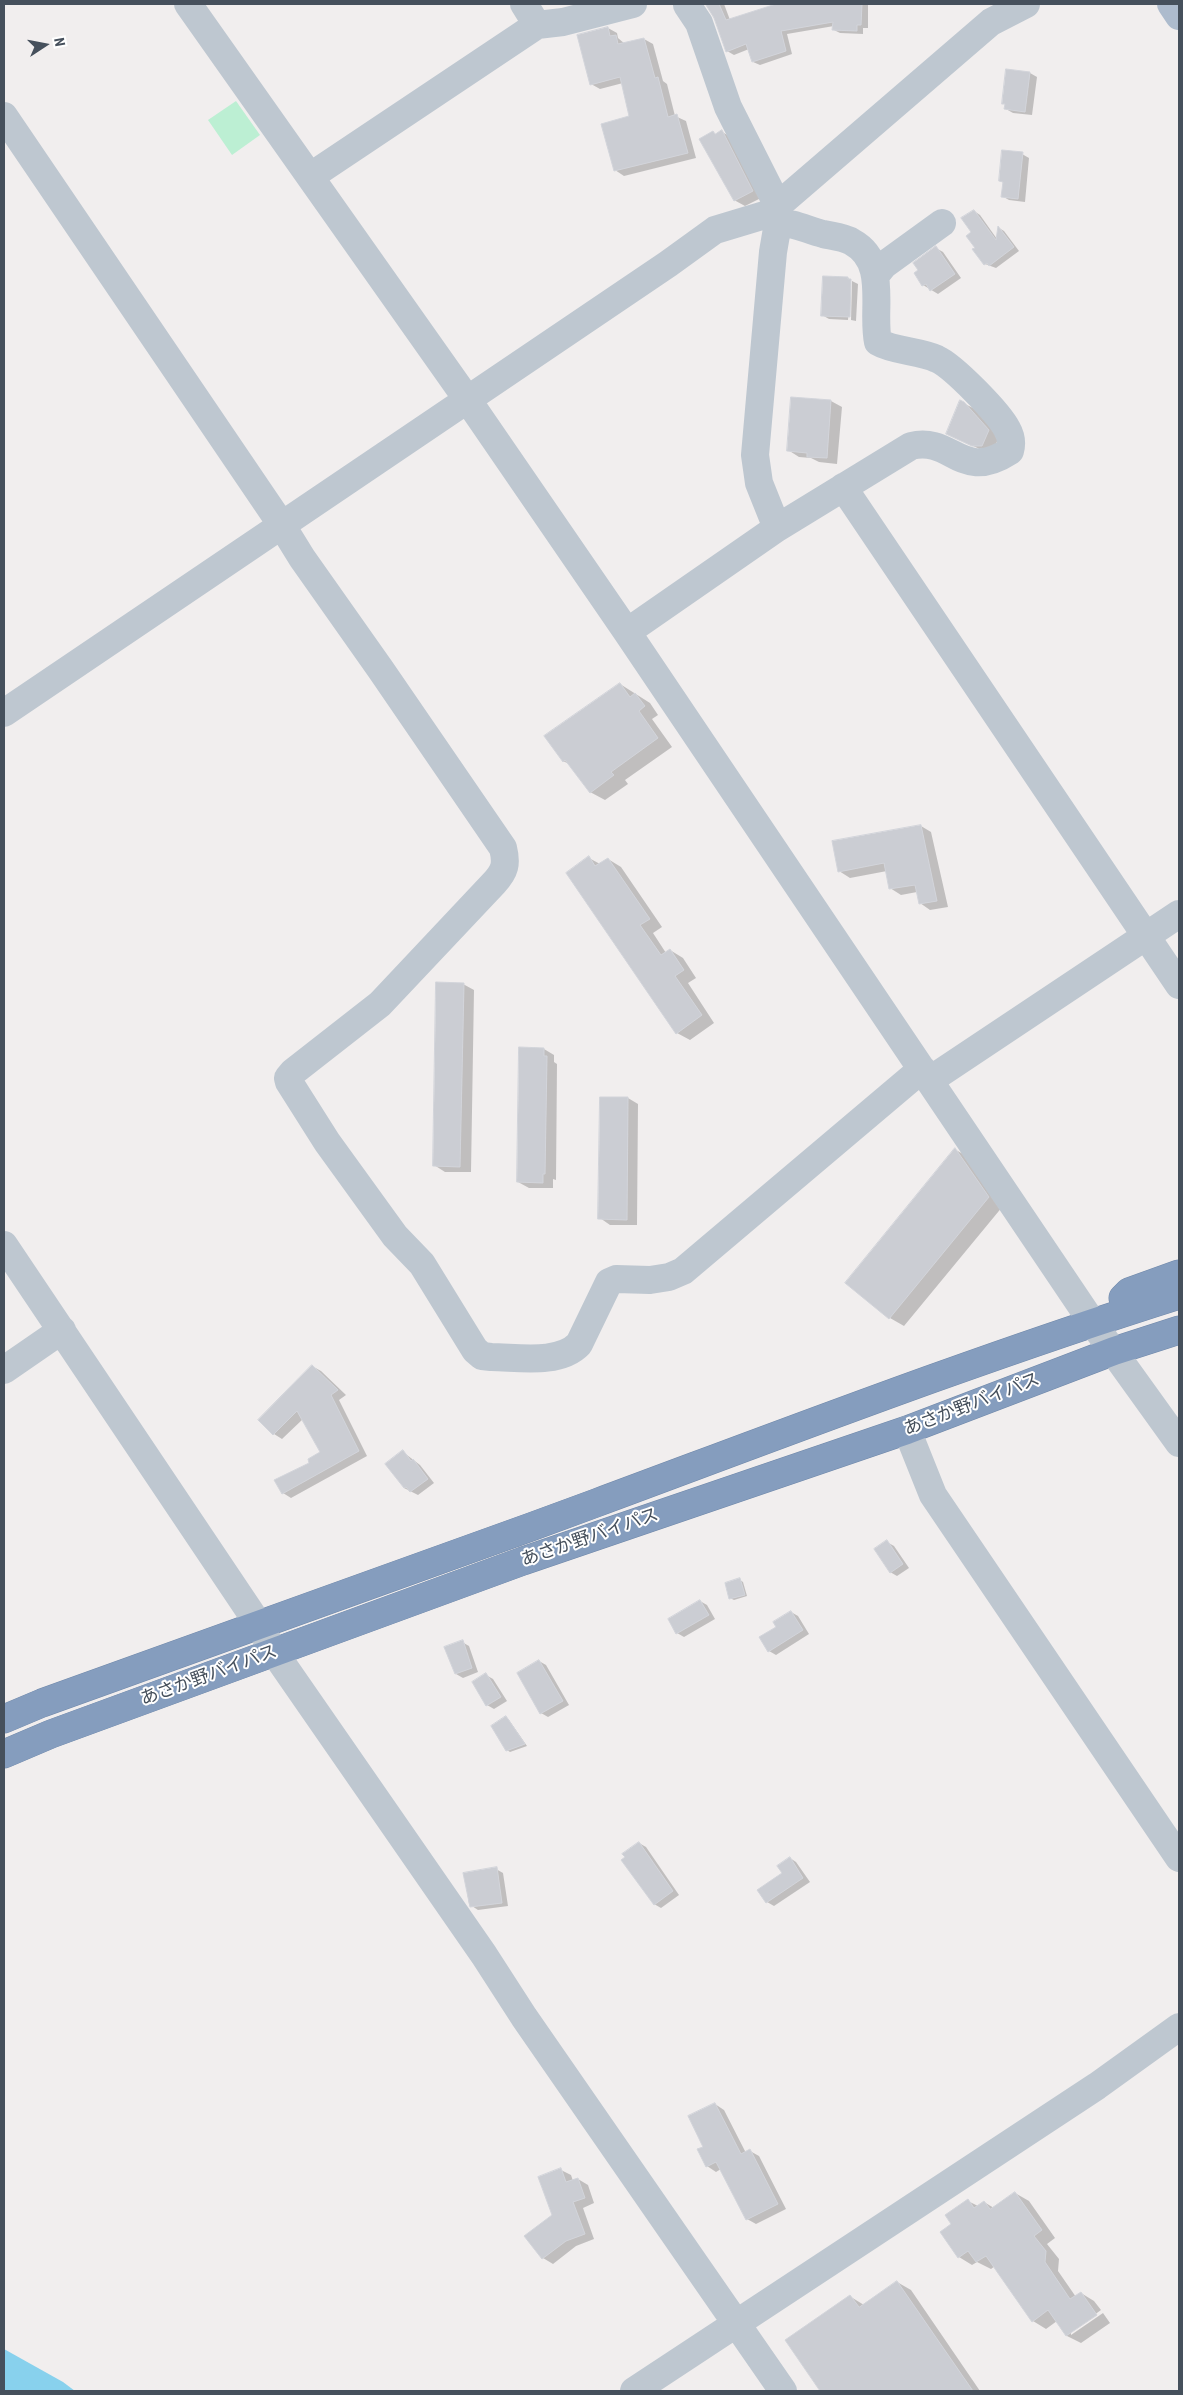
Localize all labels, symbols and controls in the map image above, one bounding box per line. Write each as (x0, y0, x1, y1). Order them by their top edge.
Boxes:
north arrow (20, 20, 70, 70)
text: N (51, 36, 68, 48)
street label: あさか野バイパス (901, 1369, 1043, 1441)
street label: あさか野バイパス (518, 1504, 662, 1572)
street label: あさか野バイパス (138, 1641, 280, 1711)

